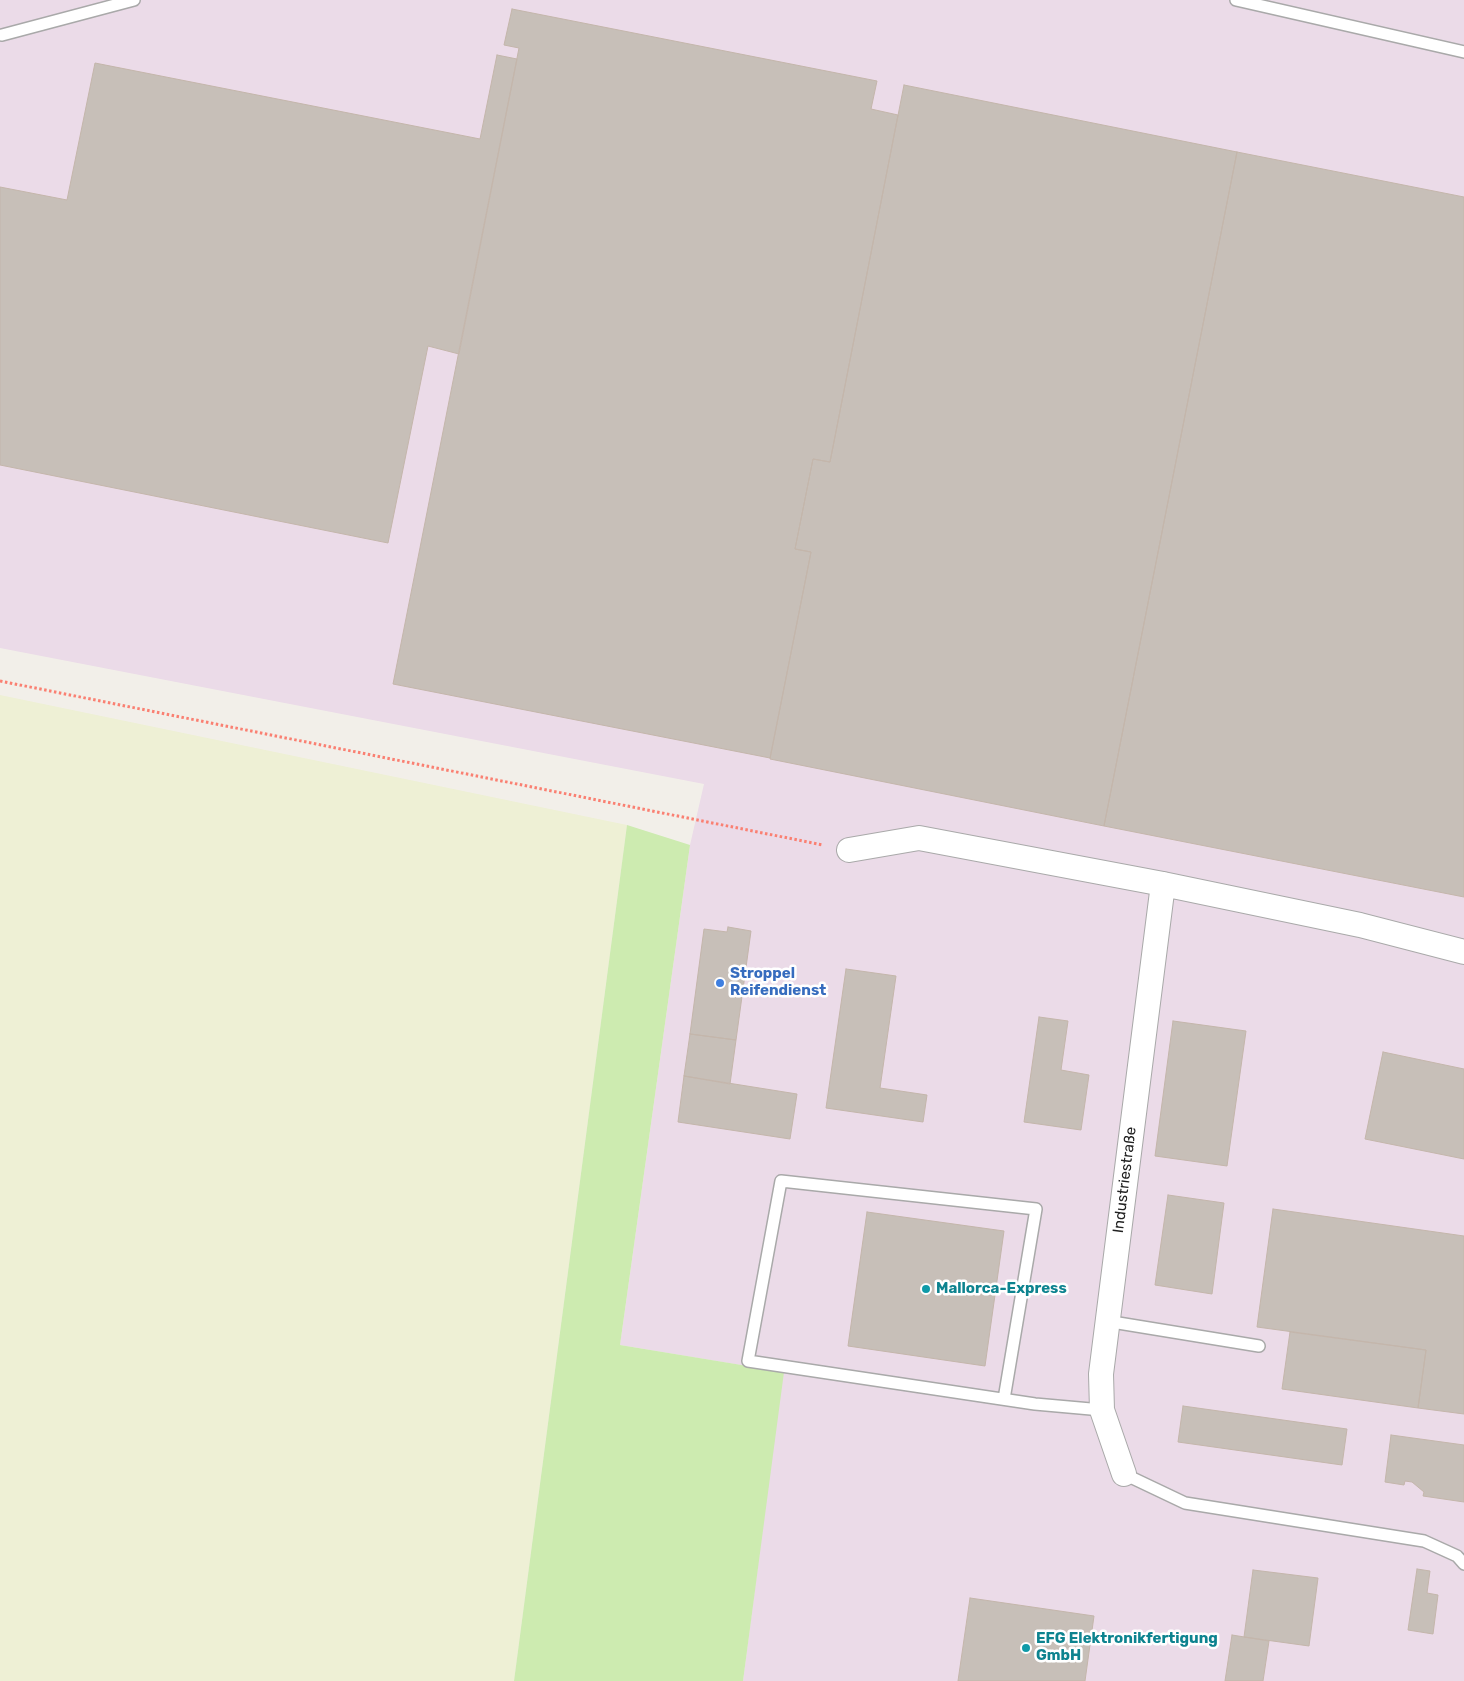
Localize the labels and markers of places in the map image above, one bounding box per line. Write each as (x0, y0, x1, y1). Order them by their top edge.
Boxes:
place label: Stroppel Reifendienst (730, 965, 826, 1000)
marker: Stroppel Reifendienst (714, 977, 726, 989)
place label: Mallorca-Express (936, 1280, 1067, 1298)
marker: Mallorca-Express (920, 1283, 932, 1295)
place label: EFG Elektronikfertigung GmbH (1036, 1630, 1218, 1665)
marker: EFG Elektronikfertigung GmbH (1020, 1642, 1032, 1654)

